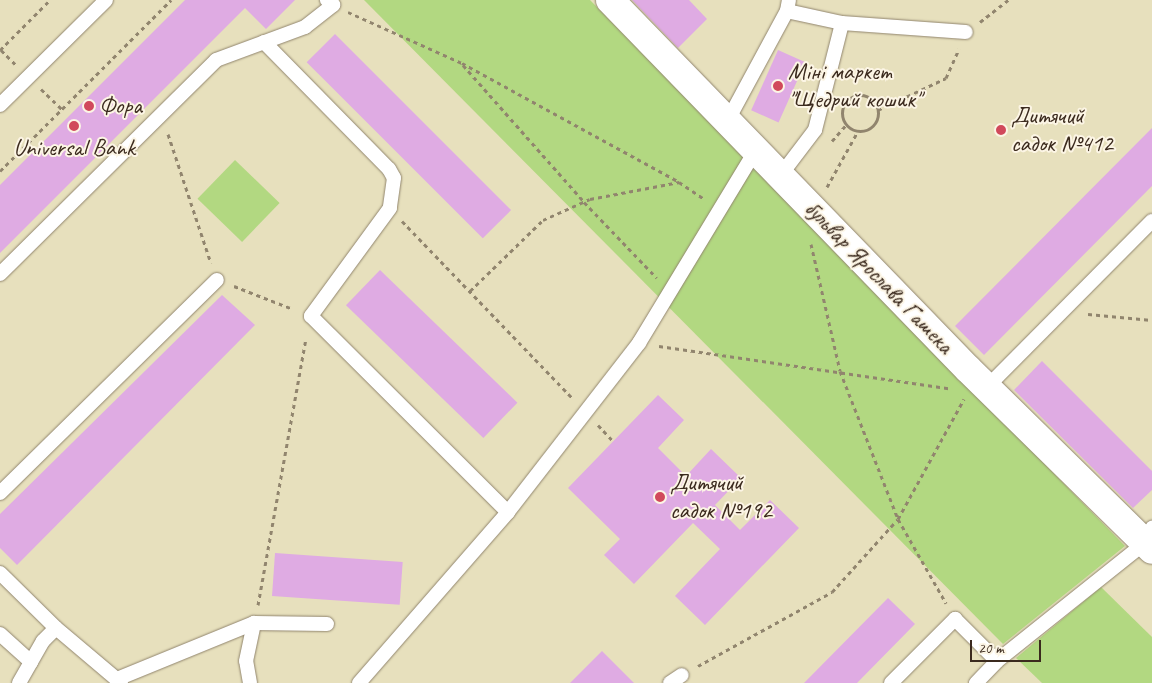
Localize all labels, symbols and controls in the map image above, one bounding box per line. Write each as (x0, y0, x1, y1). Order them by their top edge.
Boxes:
place label: Міні маркет "Щедрий кошик" (788, 58, 921, 114)
marker: Міні маркет "Щедрий кошик" (772, 80, 784, 92)
place label: Фора (99, 92, 142, 120)
marker: Фора (83, 100, 95, 112)
place label: Дитячий садок №412 (1011, 102, 1113, 158)
marker: Universal Bank (68, 120, 80, 132)
marker: Дитячий садок №412 (995, 124, 1007, 136)
place label: Universal Bank (13, 134, 135, 162)
street label: бульвар Ярослава Гашека (800, 196, 958, 358)
place label: Дитячий садок №192 (670, 469, 772, 525)
marker: Дитячий садок №192 (654, 491, 666, 503)
scale bar (972, 630, 1043, 662)
text: 20 m (978, 639, 1004, 658)

